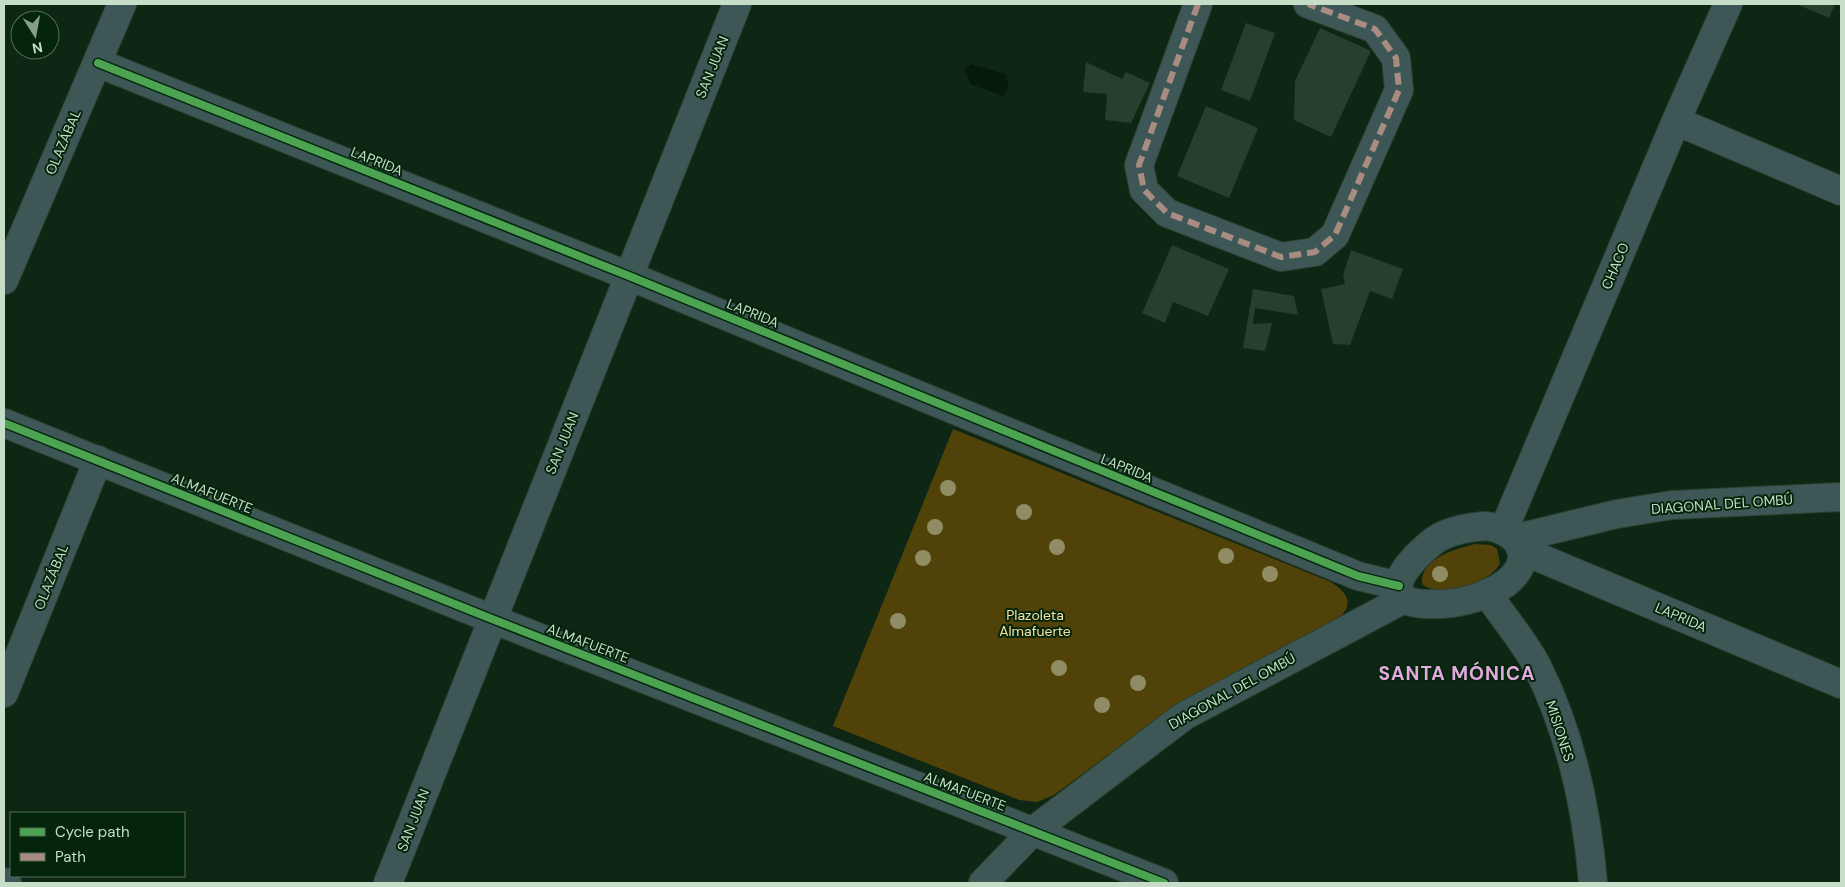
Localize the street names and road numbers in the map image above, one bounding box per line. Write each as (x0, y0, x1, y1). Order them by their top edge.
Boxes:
street label: SAN JUAN (691, 33, 733, 101)
street label: OLAZÁBAL (41, 107, 85, 177)
street label: LAPRIDA (348, 142, 406, 180)
street label: CHACO (1597, 240, 1633, 292)
street label: LAPRIDA (724, 294, 782, 332)
street label: SAN JUAN (541, 409, 583, 477)
street label: LAPRIDA (1098, 449, 1156, 487)
street label: ALMAFUERTE (169, 468, 256, 518)
street label: DIAGONAL DEL OMBÚ (1651, 490, 1793, 518)
street label: OLAZÁBAL (30, 541, 72, 613)
street label: LAPRIDA (1652, 598, 1710, 636)
street label: ALMAFUERTE (544, 619, 632, 667)
street label: DIAGONAL DEL OMBÚ (1166, 649, 1298, 733)
street label: MISIONES (1542, 698, 1578, 764)
street label: ALMAFUERTE (921, 767, 1009, 815)
street label: SAN JUAN (393, 786, 433, 854)

